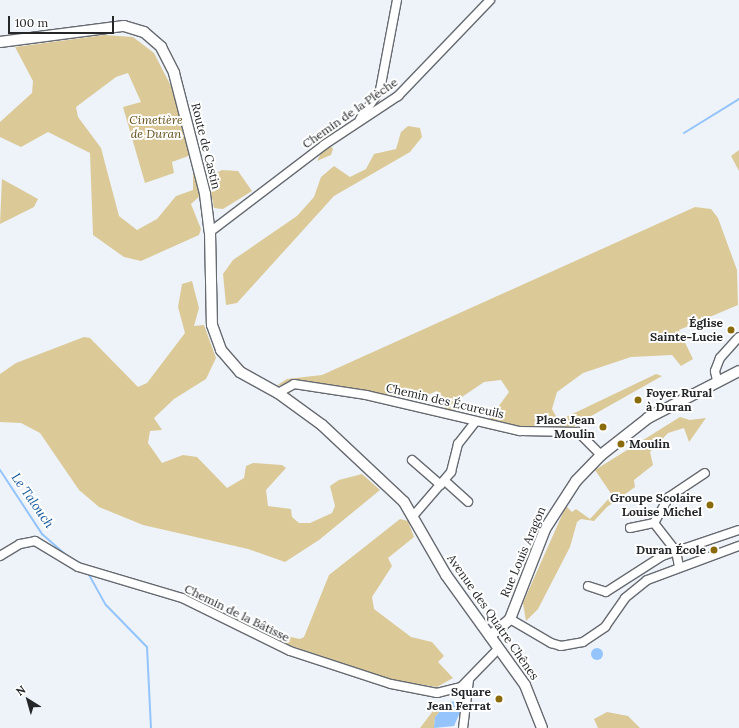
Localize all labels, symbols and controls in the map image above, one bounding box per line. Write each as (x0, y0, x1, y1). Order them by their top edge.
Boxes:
scale bar (10, 8, 116, 34)
text: 100 m (15, 15, 48, 30)
street label: Chemin de la Plèche (300, 75, 400, 151)
street label: Route de Castin (188, 101, 224, 191)
park label: Cimetière de Duran (129, 113, 183, 141)
place label: Église Sainte-Lucie (650, 316, 723, 344)
marker: Église Sainte-Lucie (726, 325, 736, 335)
street label: Chemin des Écureuils (384, 380, 506, 422)
place label: Foyer Rural à Duran (646, 386, 712, 414)
marker: Foyer Rural à Duran (633, 395, 643, 405)
place label: Place Jean Moulin (536, 413, 595, 441)
marker: Place Jean Moulin (598, 422, 608, 432)
place label: Moulin (629, 437, 670, 451)
marker: Moulin (616, 439, 626, 449)
water label: Le Talouch (7, 471, 57, 531)
place label: Groupe Scolaire Louise Michel (610, 491, 702, 519)
marker: Groupe Scolaire Louise Michel (705, 500, 715, 510)
street label: Rue Louis Aragon (497, 504, 549, 600)
place label: Duran École (636, 543, 706, 557)
marker: Duran École (709, 545, 719, 555)
street label: Avenue des Quatre Chênes (444, 551, 542, 683)
street label: Chemin de la Bâtisse (182, 581, 292, 645)
north arrow (8, 680, 48, 720)
text: N (13, 682, 28, 699)
place label: Square Jean Ferrat (427, 685, 491, 713)
marker: Square Jean Ferrat (494, 694, 504, 704)

